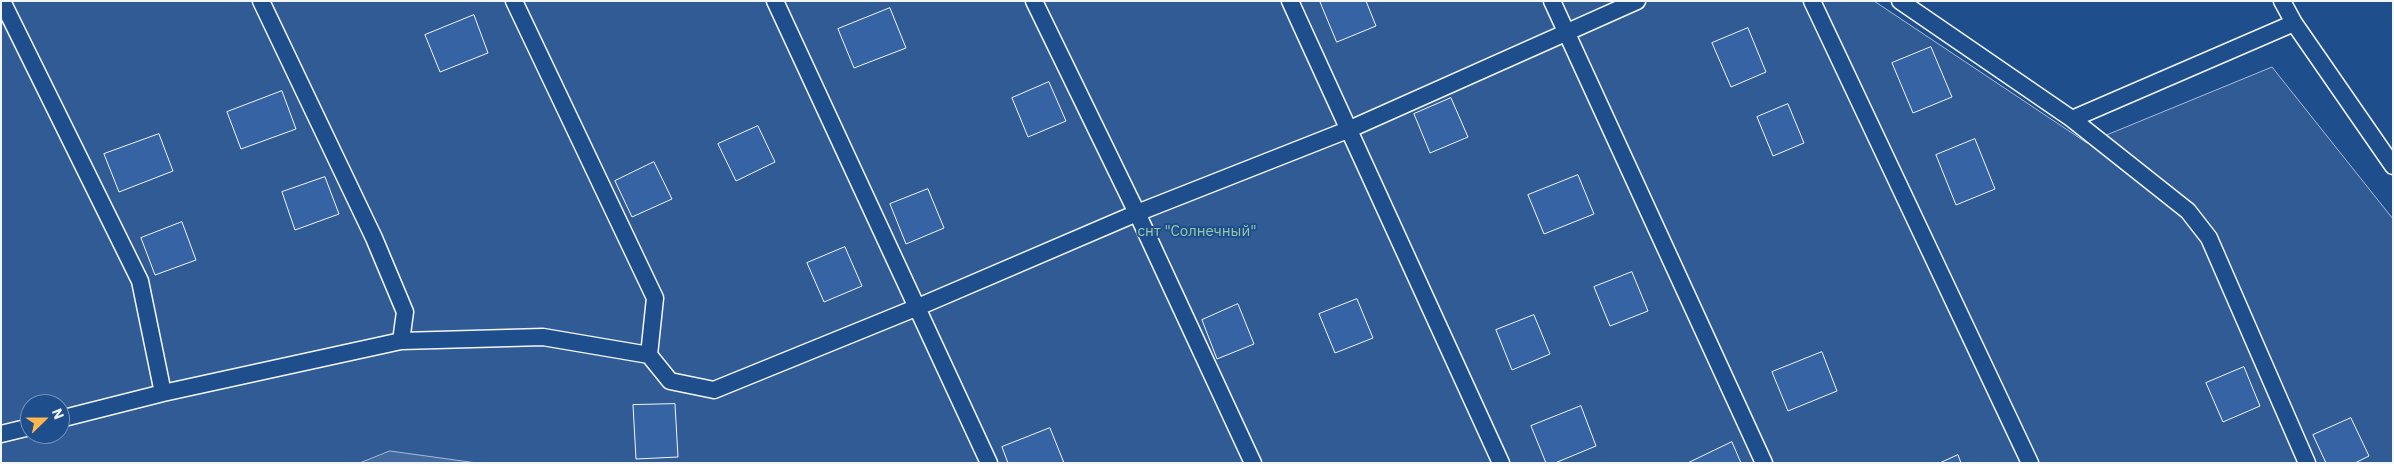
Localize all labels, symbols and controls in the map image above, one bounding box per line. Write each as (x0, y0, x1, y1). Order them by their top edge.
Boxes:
park label: снт "Солнечный" (1137, 223, 1257, 241)
north arrow (20, 394, 70, 444)
text: N (48, 406, 68, 422)

